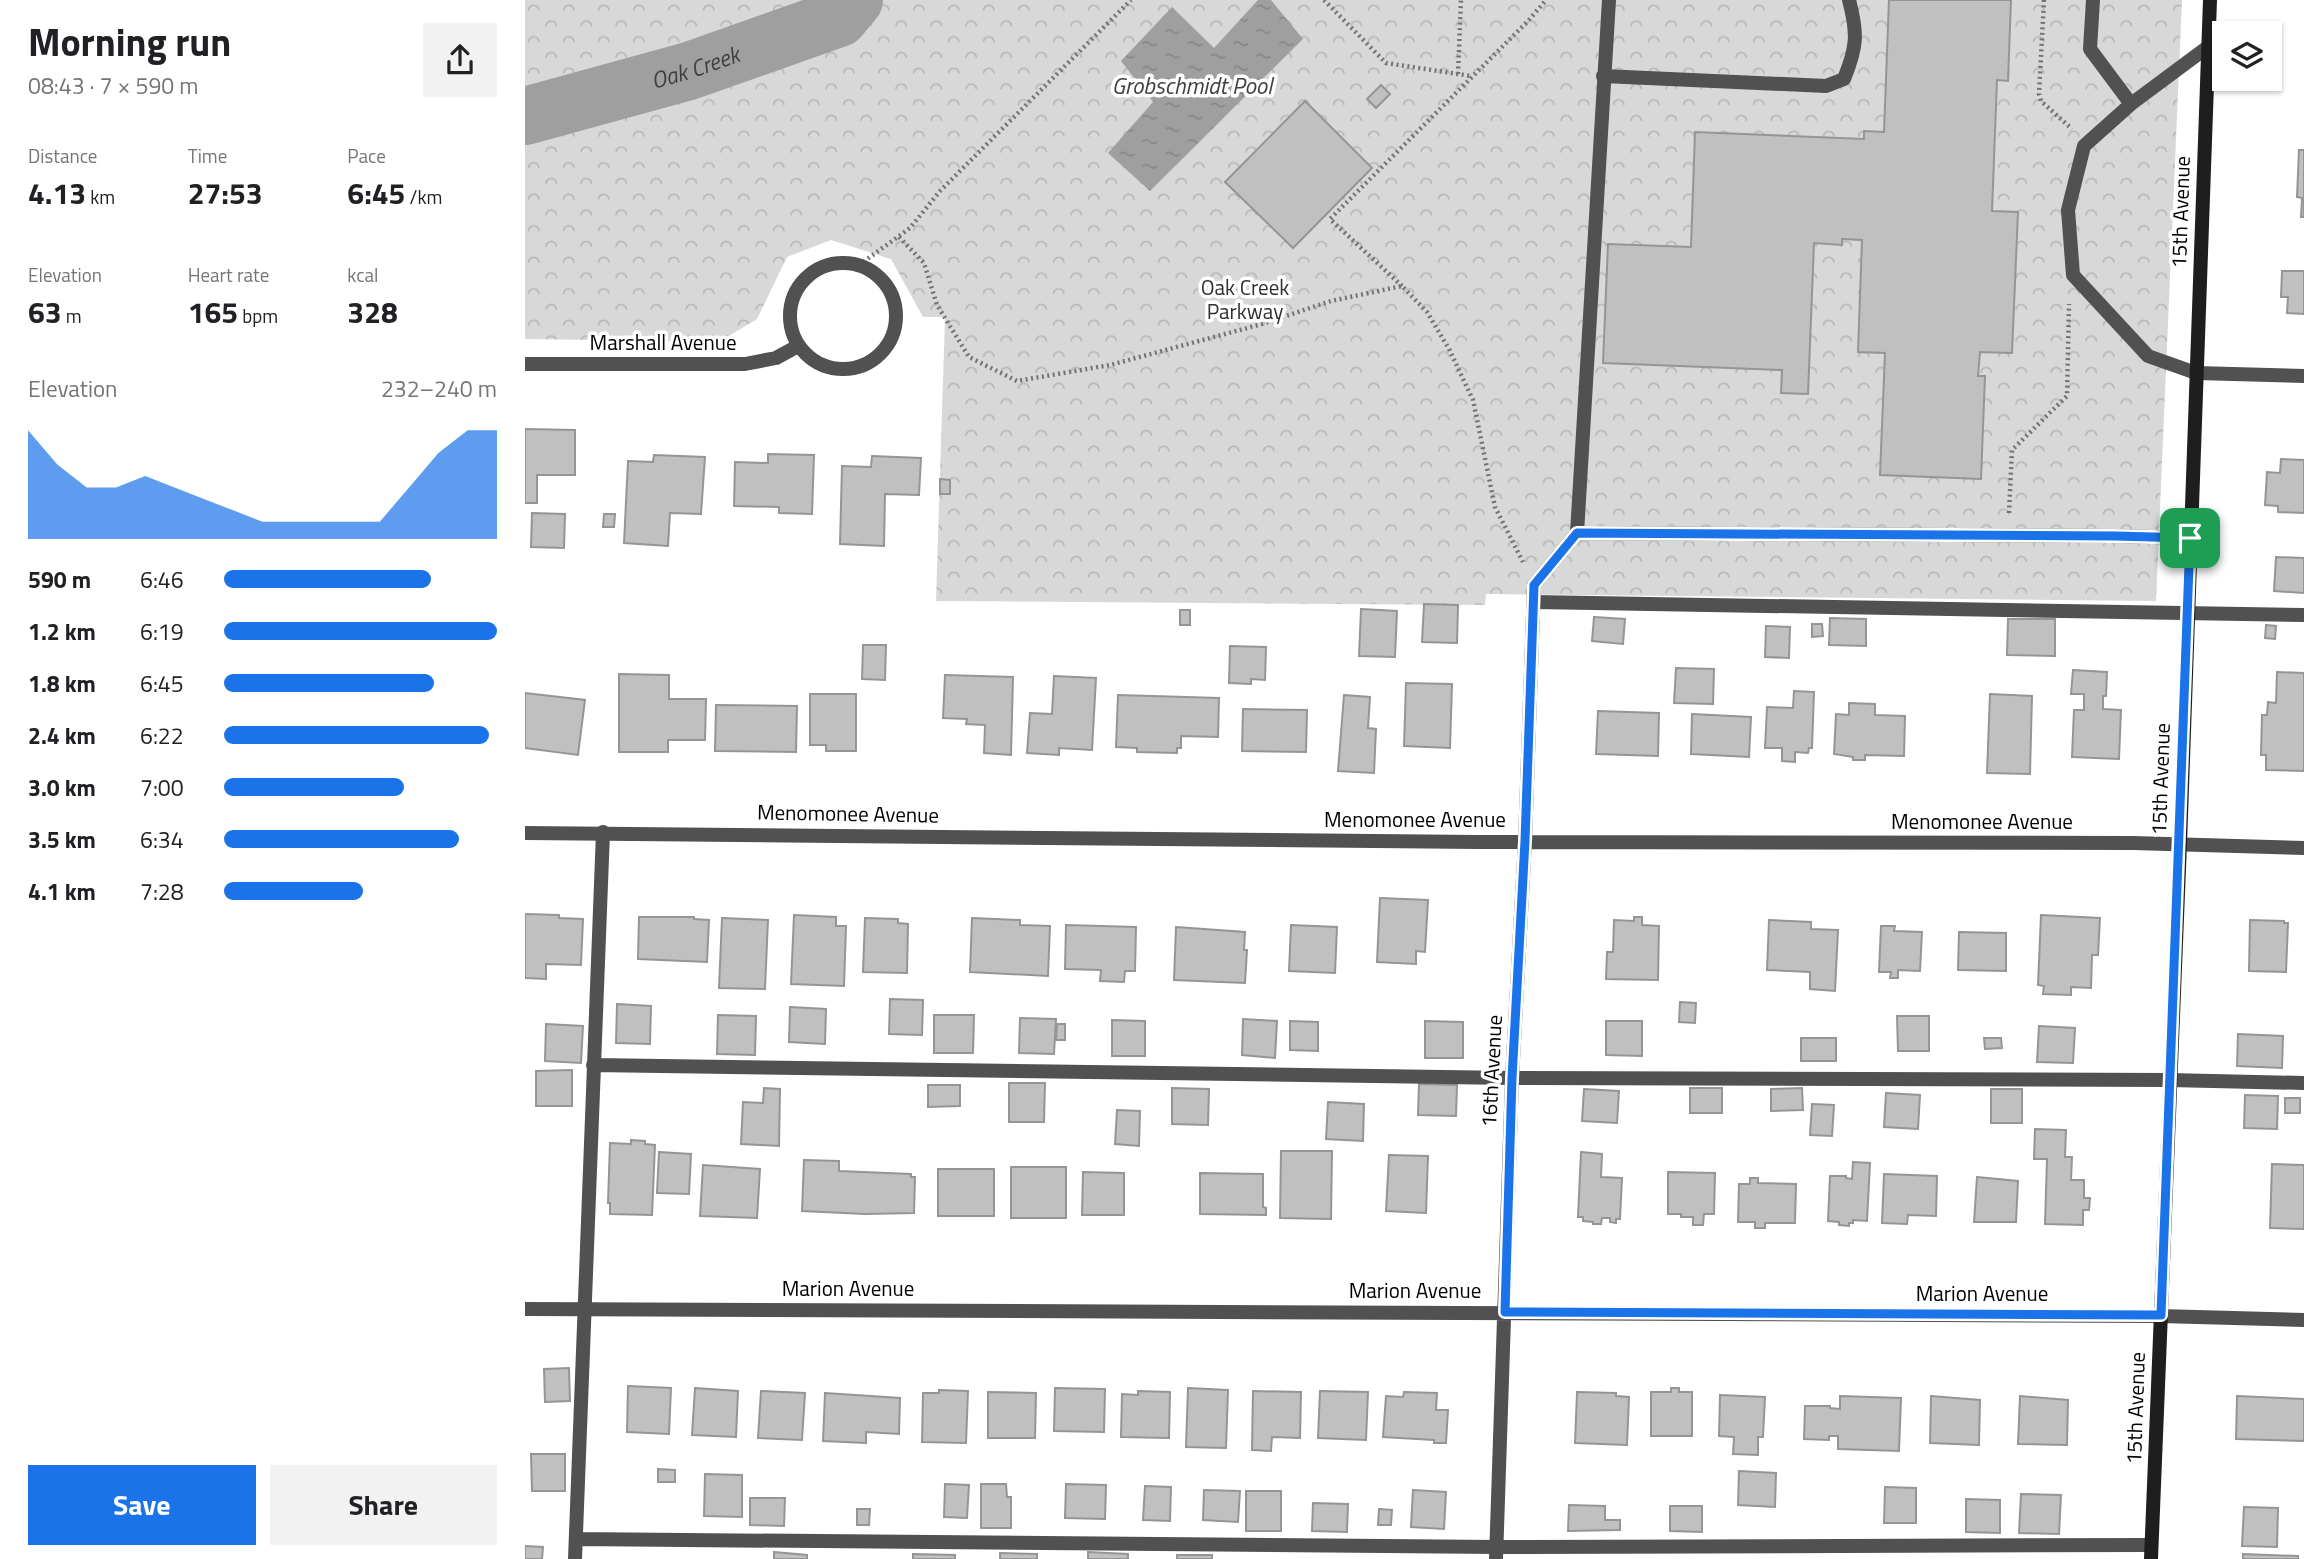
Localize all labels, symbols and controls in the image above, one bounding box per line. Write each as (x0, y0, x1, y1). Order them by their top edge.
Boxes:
text: Morning run (28, 13, 231, 71)
map controls (2212, 21, 2282, 91)
button: layers (2212, 21, 2282, 91)
button: share (423, 23, 497, 97)
water label: Oak Creek (647, 36, 747, 98)
text: 08:43 · 7 × 590 m (28, 68, 198, 103)
water label: Grobschmidt Pool (1112, 68, 1275, 103)
text: Distance (28, 141, 97, 170)
text: Time (188, 141, 227, 170)
text: Pace (347, 141, 386, 170)
street label: 15th Avenue (2162, 155, 2198, 269)
text: 4.13 (28, 170, 86, 216)
text: 27:53 (188, 170, 263, 216)
text: 6:45 (347, 170, 405, 216)
text: km (86, 182, 115, 211)
text: /km (405, 182, 442, 211)
text: Elevation (28, 260, 102, 289)
text: Heart rate (188, 260, 269, 289)
text: kcal (347, 260, 378, 289)
park label: Oak Creek Parkway (1201, 271, 1289, 327)
text: 63 (28, 289, 62, 335)
text: 165 (188, 289, 238, 335)
text: 328 (347, 289, 398, 335)
text: m (62, 301, 82, 330)
text: bpm (238, 301, 278, 330)
street label: Marshall Avenue (590, 326, 737, 358)
text: Elevation (28, 371, 117, 406)
text: 232–240 m (381, 371, 497, 406)
pin (2160, 508, 2220, 568)
icon: arrive (2171, 519, 2209, 557)
text: 590 m (28, 562, 91, 597)
text: 6:46 (140, 562, 184, 597)
text: 1.2 km (28, 614, 96, 649)
text: 6:19 (140, 614, 184, 649)
text: 1.8 km (28, 666, 96, 701)
text: 6:45 (140, 666, 184, 701)
text: 2.4 km (28, 718, 96, 753)
text: 6:22 (140, 718, 184, 753)
street label: 15th Avenue (2142, 722, 2178, 836)
text: 3.0 km (28, 770, 96, 805)
text: 7:00 (140, 770, 184, 805)
street label: Menomonee Avenue (757, 795, 939, 831)
street label: Menomonee Avenue (1324, 803, 1506, 835)
street label: Menomonee Avenue (1891, 805, 2073, 837)
text: 3.5 km (28, 822, 96, 857)
text: 6:34 (140, 822, 184, 857)
text: 4.1 km (28, 874, 96, 909)
text: 7:28 (140, 874, 184, 909)
street label: 16th Avenue (1472, 1014, 1510, 1128)
street label: Marion Avenue (782, 1272, 914, 1304)
street label: Marion Avenue (1349, 1274, 1481, 1306)
street label: Marion Avenue (1916, 1277, 2048, 1309)
street label: 15th Avenue (2117, 1351, 2153, 1465)
button: Save (28, 1465, 256, 1545)
button: Share (270, 1465, 497, 1545)

